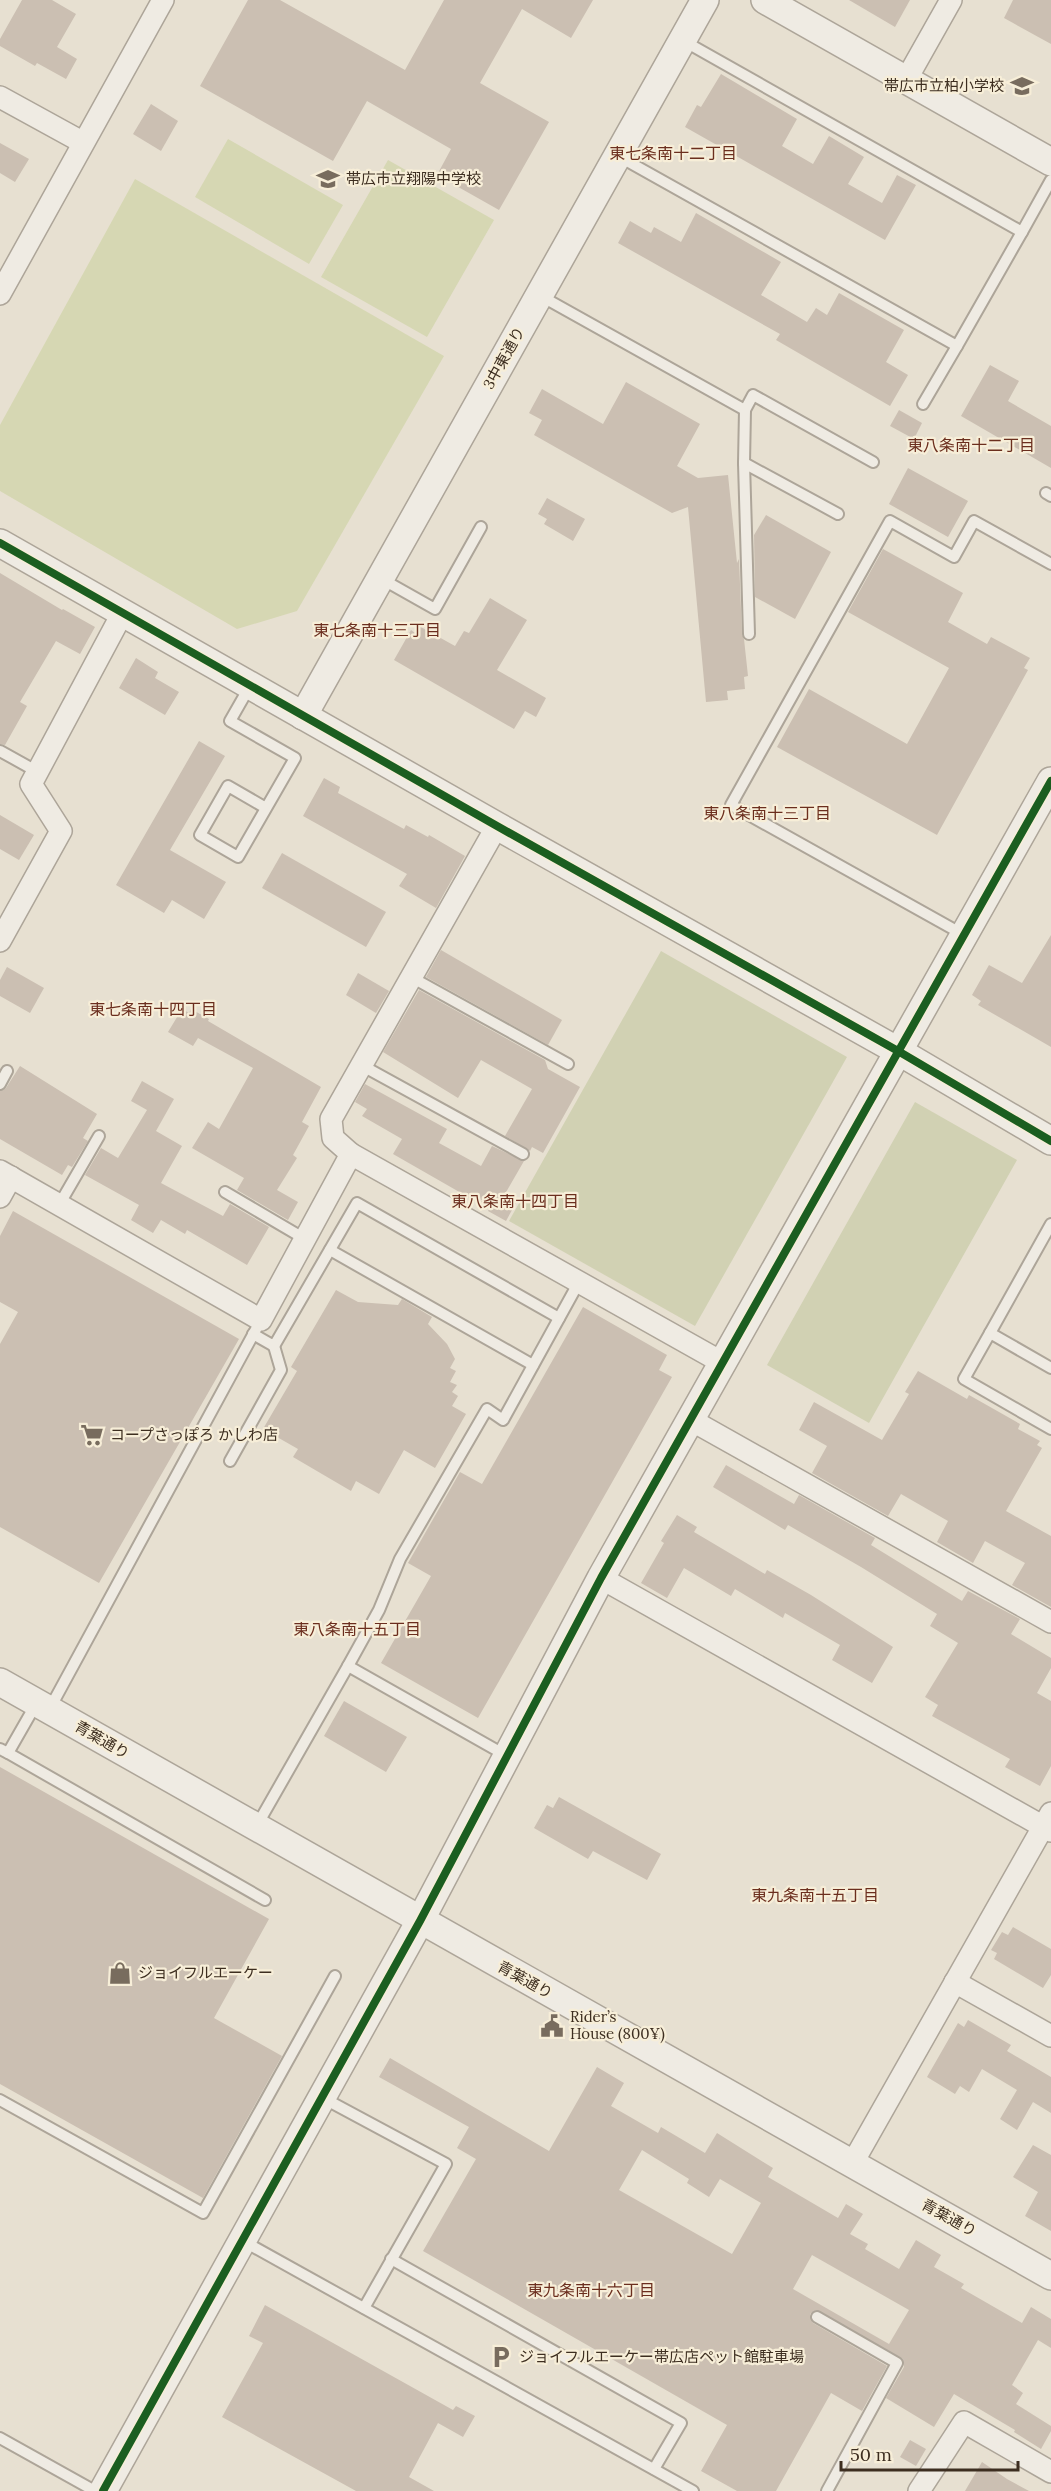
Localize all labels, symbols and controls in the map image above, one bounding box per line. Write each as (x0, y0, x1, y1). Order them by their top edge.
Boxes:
school or university icon: 帯広市立柏小学校 (1009, 73, 1035, 99)
place label: 帯広市立柏小学校 (884, 76, 1004, 95)
district label: 東七条南十二丁目 (609, 143, 737, 163)
school or university icon: 帯広市立翔陽中学校 (315, 166, 341, 192)
place label: 帯広市立翔陽中学校 (346, 169, 481, 188)
street label: 3中東通り (479, 323, 528, 392)
district label: 東八条南十二丁目 (907, 435, 1035, 455)
district label: 東七条南十三丁目 (313, 620, 441, 640)
district label: 東八条南十三丁目 (703, 803, 831, 823)
district label: 東七条南十四丁目 (89, 999, 217, 1019)
district label: 東八条南十四丁目 (451, 1191, 579, 1211)
supermarket icon: コープさっぽろ かしわ店 (79, 1422, 105, 1448)
place label: コープさっぽろ かしわ店 (110, 1425, 278, 1444)
district label: 東八条南十五丁目 (293, 1619, 421, 1639)
street label: 青葉通り (72, 1716, 133, 1763)
district label: 東九条南十五丁目 (751, 1885, 879, 1905)
street label: 青葉通り (494, 1957, 556, 2002)
shop icon: ジョイフルエーケー (107, 1960, 133, 1986)
place label: ジョイフルエーケー (138, 1963, 273, 1982)
place label: Rider’s House (800¥) (570, 2007, 665, 2044)
public building icon: Rider’s House (800¥) (539, 2013, 565, 2039)
street label: 青葉通り (918, 2195, 980, 2240)
district label: 東九条南十六丁目 (527, 2280, 655, 2300)
parking icon: ジョイフルエーケー帯広店ペット館駐車場 (488, 2344, 514, 2370)
place label: ジョイフルエーケー帯広店ペット館駐車場 (519, 2347, 804, 2366)
scale bar (841, 2434, 1018, 2472)
text: 50 m (850, 2443, 892, 2466)

